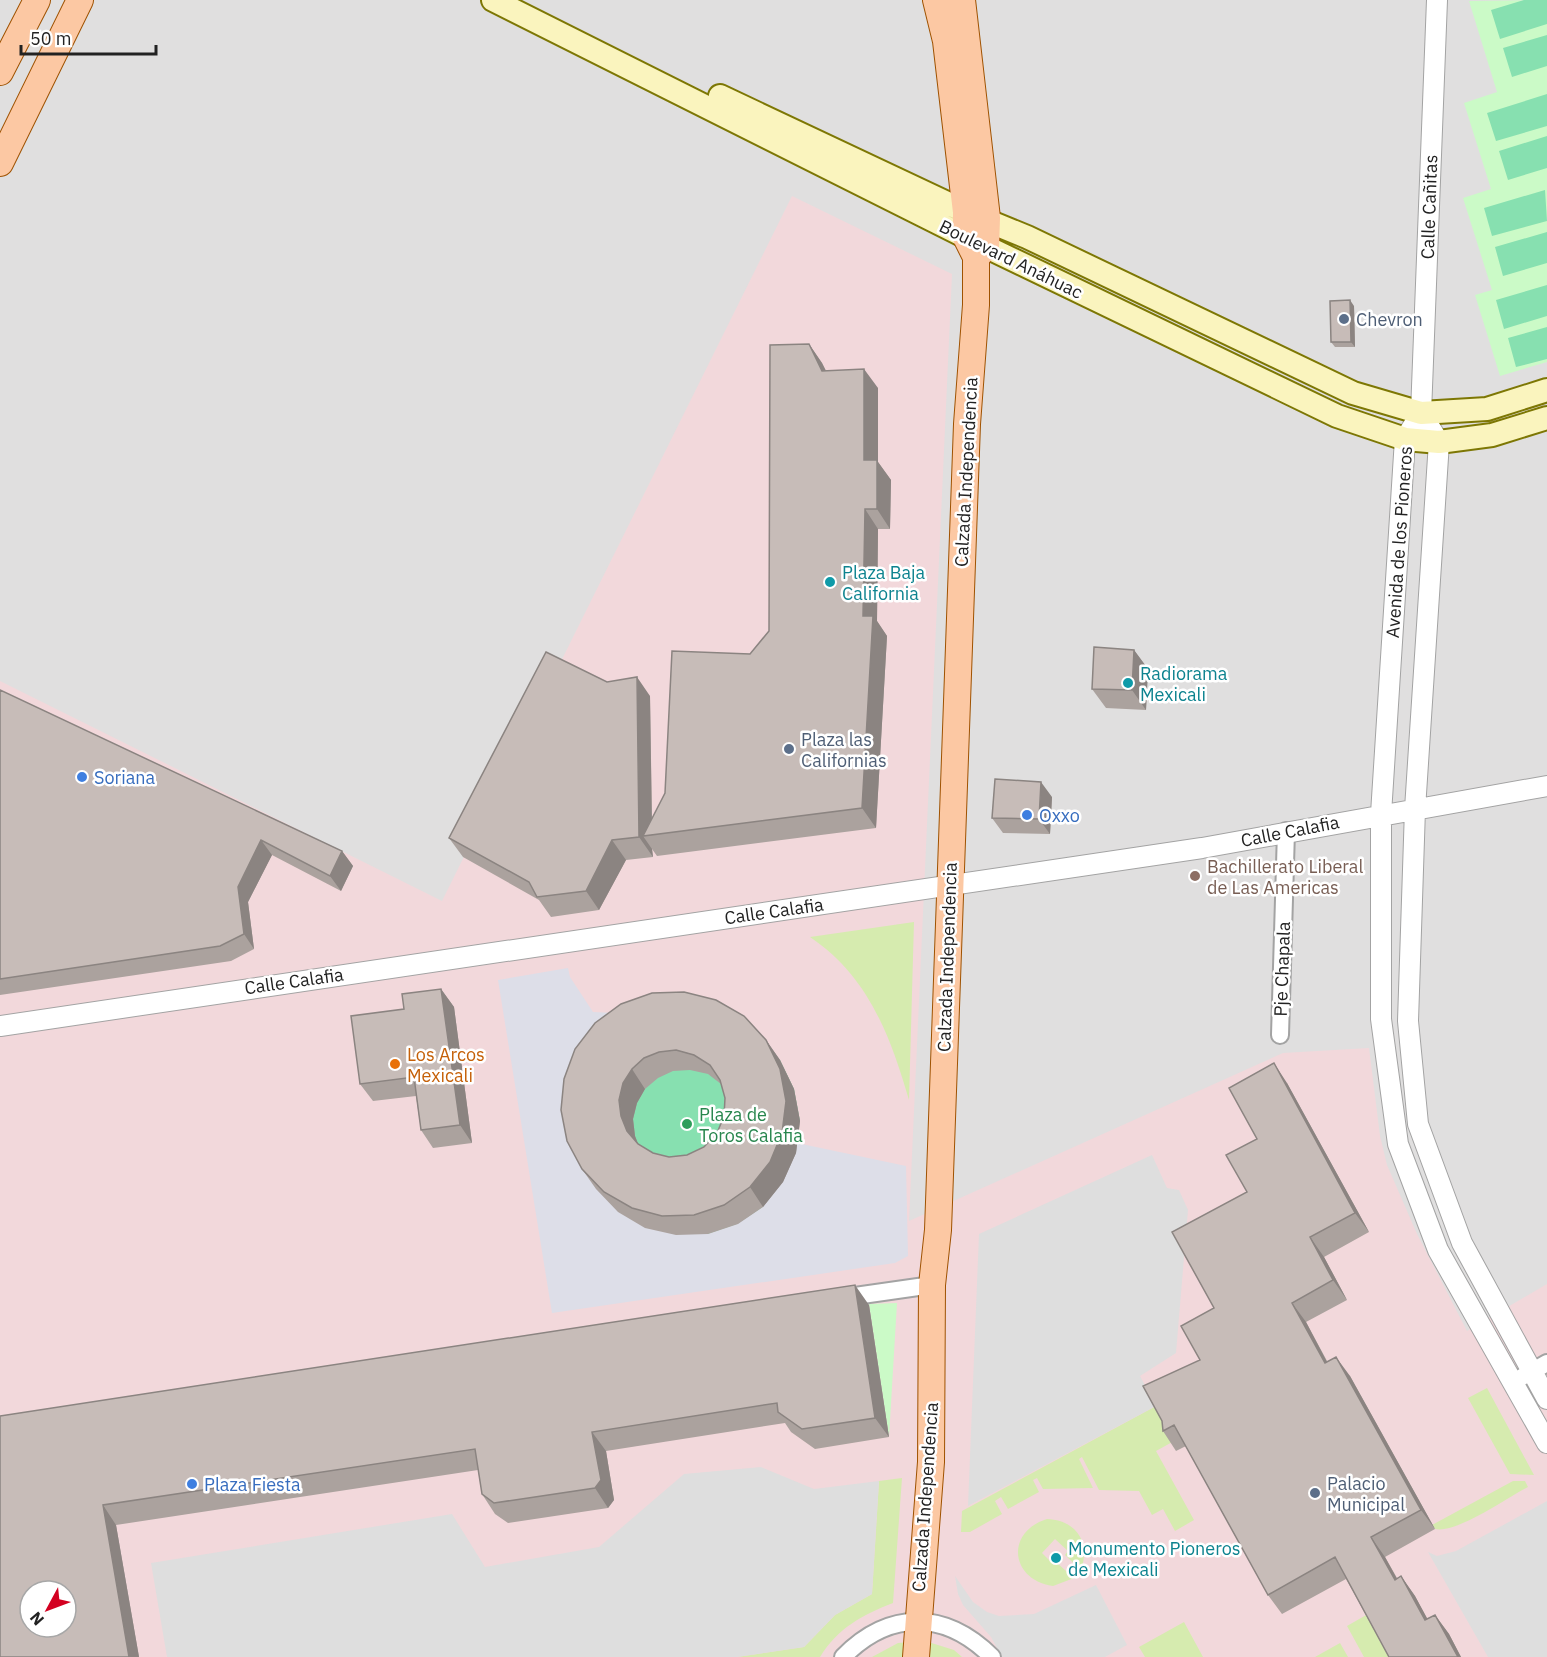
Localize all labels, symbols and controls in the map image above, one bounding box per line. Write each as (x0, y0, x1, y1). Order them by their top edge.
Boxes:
scale bar (21, 18, 156, 56)
text: 50 m (30, 27, 72, 50)
street label: Calle Cañitas (1416, 154, 1442, 260)
street label: Boulevard Anáhuac (936, 214, 1086, 304)
place label: Chevron (1356, 308, 1423, 331)
marker: Chevron (1337, 312, 1351, 326)
street label: Calzada Independencia (950, 376, 982, 567)
street label: Avenida de los Pioneros (1381, 445, 1417, 639)
place label: Plaza Baja California (842, 561, 925, 605)
marker: Plaza Baja California (823, 575, 837, 589)
place label: Radiorama Mexicali (1140, 662, 1228, 706)
marker: Radiorama Mexicali (1121, 676, 1135, 690)
place label: Plaza las Californias (801, 728, 887, 772)
marker: Plaza las Californias (782, 742, 796, 756)
place label: Soriana (94, 766, 155, 789)
marker: Soriana (75, 770, 89, 784)
place label: Oxxo (1039, 804, 1080, 827)
marker: Oxxo (1020, 808, 1034, 822)
street label: Calle Calafia (1239, 810, 1342, 852)
place label: Bachillerato Liberal de Las Americas (1207, 855, 1363, 899)
street label: Calzada Independencia (932, 861, 962, 1052)
marker: Bachillerato Liberal de Las Americas (1188, 869, 1202, 883)
street label: Calle Calafia (723, 893, 825, 929)
street label: Pje Chapala (1269, 921, 1295, 1017)
street label: Calle Calafia (243, 963, 345, 999)
place label: Los Arcos Mexicali (407, 1043, 485, 1087)
marker: Los Arcos Mexicali (388, 1057, 402, 1071)
place label: Plaza de Toros Calafia (699, 1103, 803, 1147)
marker: Plaza de Toros Calafia (680, 1117, 694, 1131)
street label: Calzada Independencia (907, 1401, 943, 1593)
place label: Palacio Municipal (1327, 1472, 1405, 1516)
place label: Plaza Fiesta (204, 1473, 301, 1496)
marker: Plaza Fiesta (185, 1477, 199, 1491)
marker: Palacio Municipal (1308, 1486, 1322, 1500)
place label: Monumento Pioneros de Mexicali (1068, 1537, 1241, 1581)
marker: Monumento Pioneros de Mexicali (1049, 1551, 1063, 1565)
north arrow (18, 1579, 78, 1639)
text: N (25, 1608, 48, 1630)

